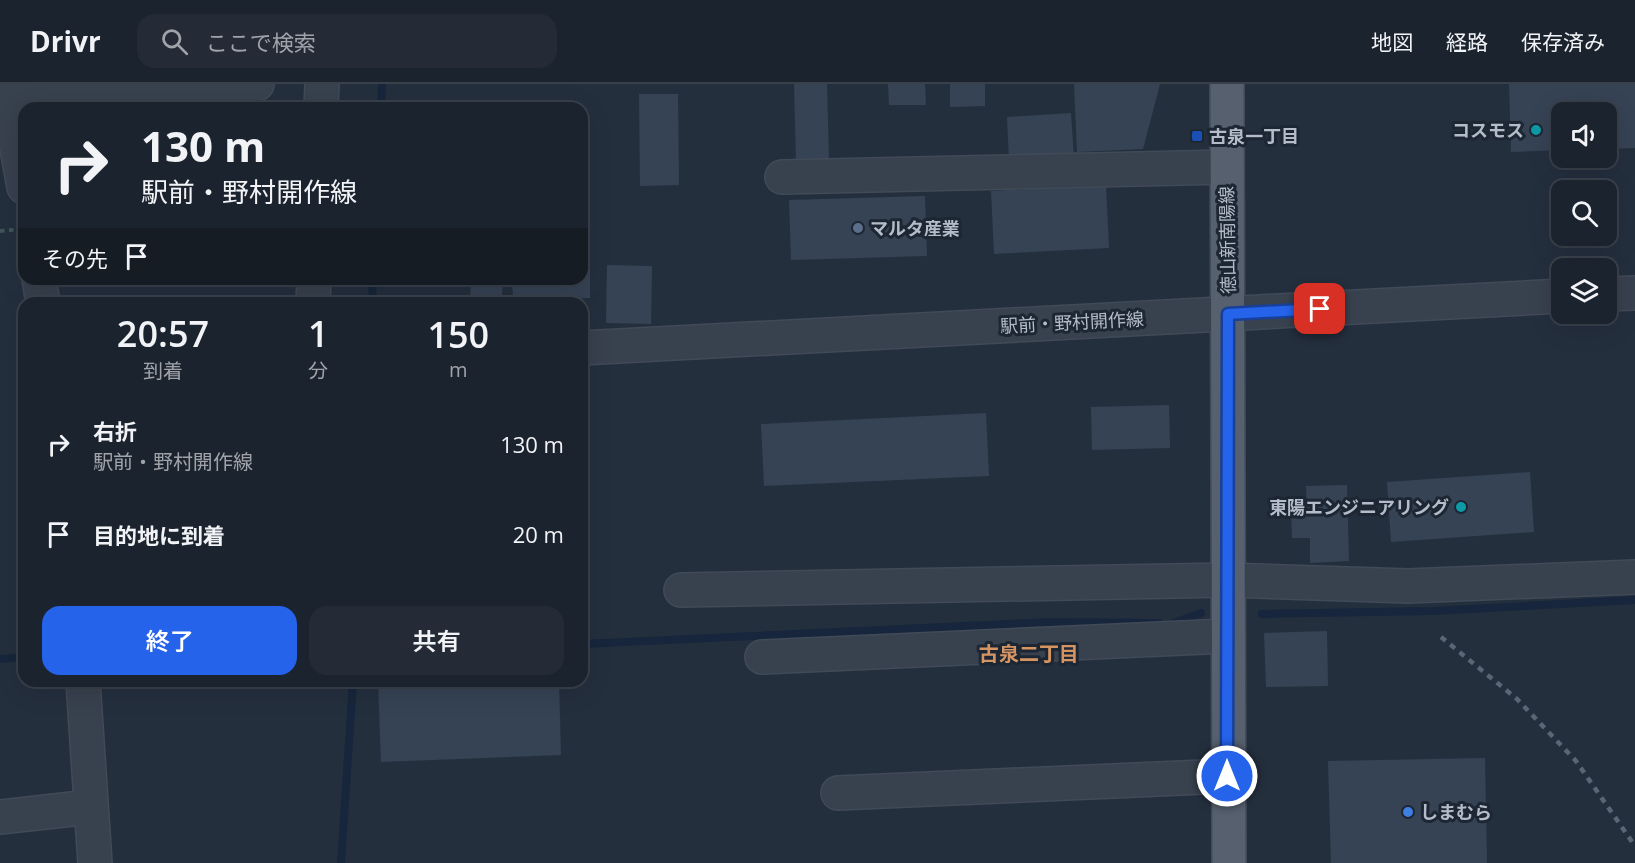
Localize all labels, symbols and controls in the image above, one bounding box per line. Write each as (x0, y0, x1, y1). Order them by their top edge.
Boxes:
search box (137, 14, 557, 68)
text: Drivr (30, 22, 101, 60)
icon: search (158, 25, 191, 58)
text: ここで検索 (206, 27, 316, 57)
text: 地図 (1371, 28, 1413, 56)
text: 経路 (1446, 28, 1488, 56)
text: 保存済み (1521, 28, 1605, 56)
map controls (1551, 102, 1617, 324)
button: sound (1551, 102, 1617, 168)
text: 130 m (141, 117, 265, 174)
place label: コスモス (1452, 118, 1524, 142)
marker: コスモス (1529, 123, 1543, 137)
place label: 古泉一丁目 (1209, 124, 1299, 148)
icon: right (42, 126, 120, 204)
marker: 古泉一丁目 (1190, 129, 1204, 143)
text: 駅前・野村開作線 (141, 173, 357, 210)
button: search (1551, 180, 1617, 246)
street label: 徳山新南陽線 (1214, 186, 1240, 294)
place label: マルタ産業 (870, 216, 960, 240)
marker: マルタ産業 (851, 221, 865, 235)
icon: arrive (120, 240, 153, 273)
text: その先 (42, 243, 108, 273)
button: layers (1551, 258, 1617, 324)
pin (1294, 283, 1345, 334)
icon: arrive (1303, 292, 1336, 325)
street label: 駅前・野村開作線 (999, 306, 1145, 338)
text: 20:57 (117, 309, 209, 358)
text: 1 (308, 309, 329, 358)
text: 150 (427, 310, 489, 359)
text: m (449, 356, 468, 383)
text: 到着 (143, 357, 183, 384)
text: 分 (308, 357, 328, 384)
text: 右折 (93, 416, 137, 446)
icon: right (42, 428, 75, 461)
text: 130 m (500, 429, 564, 459)
text: 駅前・野村開作線 (93, 448, 253, 475)
place label: 東陽エンジニアリング (1269, 495, 1449, 519)
marker: 東陽エンジニアリング (1454, 500, 1468, 514)
icon: arrive (42, 518, 75, 551)
text: 20 m (513, 519, 564, 549)
text: 目的地に到着 (93, 520, 225, 550)
button: 終了 (42, 606, 297, 675)
button: 共有 (309, 606, 564, 675)
district label: 古泉二丁目 (979, 640, 1079, 667)
position arrow (1195, 744, 1259, 808)
place label: しまむら (1420, 800, 1492, 824)
marker: しまむら (1401, 805, 1415, 819)

